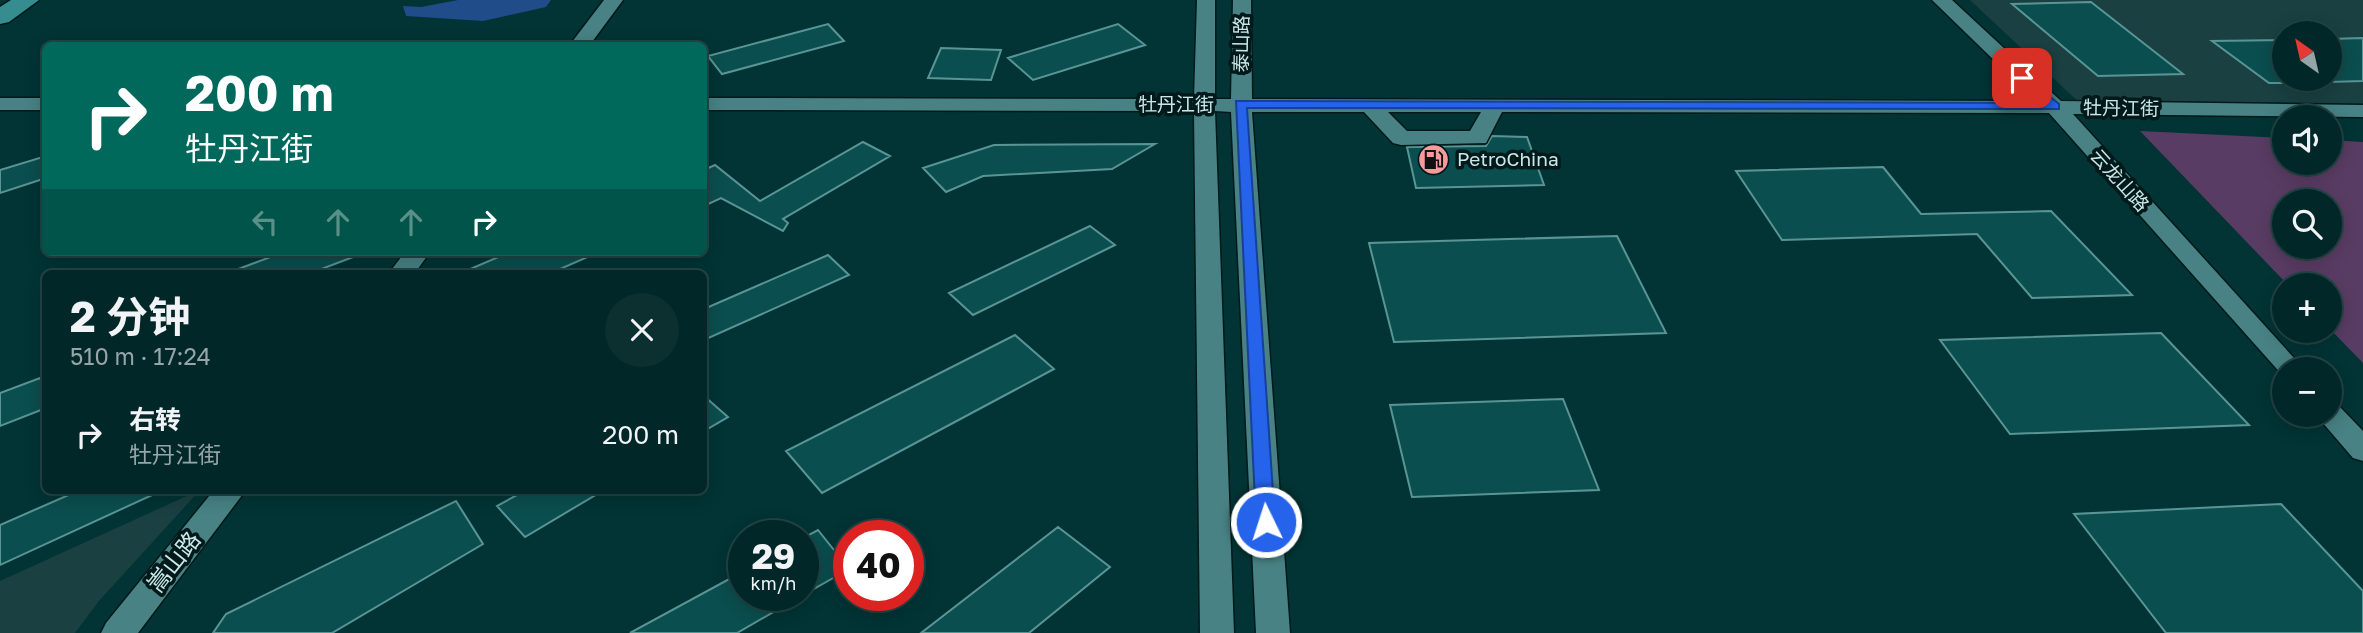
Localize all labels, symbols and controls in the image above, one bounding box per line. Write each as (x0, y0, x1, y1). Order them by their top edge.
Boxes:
street label: 泰山路 (1229, 15, 1252, 73)
north arrow (2272, 21, 2342, 91)
map controls (2272, 21, 2342, 427)
pin (1992, 48, 2052, 108)
icon: arrive (2003, 59, 2041, 97)
text: 200 m (185, 63, 334, 122)
icon: right (70, 70, 161, 161)
street label: 牡丹江街 (1138, 92, 1214, 115)
street label: 牡丹江街 (2083, 95, 2159, 120)
button: sound (2272, 105, 2342, 175)
text: 牡丹江街 (185, 129, 313, 167)
fuel station icon: PetroChina (1417, 142, 1451, 176)
street label: 云龙山路 (2086, 144, 2154, 216)
place label: PetroChina (1457, 147, 1559, 170)
button: search (2272, 189, 2342, 259)
icon: left (246, 203, 284, 241)
icon: ahead (319, 203, 357, 241)
icon: ahead (392, 203, 430, 241)
icon: right (465, 203, 503, 241)
button: + (2272, 273, 2342, 343)
text: 2 分钟 (70, 291, 190, 341)
button: close (605, 293, 679, 367)
text: 510 m · 17:24 (70, 342, 211, 370)
button: − (2272, 357, 2342, 427)
text: 右转 (129, 404, 181, 435)
icon: right (70, 416, 108, 454)
text: 200 m (602, 419, 679, 450)
text: 牡丹江街 (129, 440, 221, 468)
position arrow (1229, 485, 1303, 559)
speed limit sign: 40 (833, 520, 924, 611)
street label: 嵩山路 (141, 526, 205, 597)
text: 29 (752, 535, 795, 577)
text: km/h (751, 572, 796, 594)

